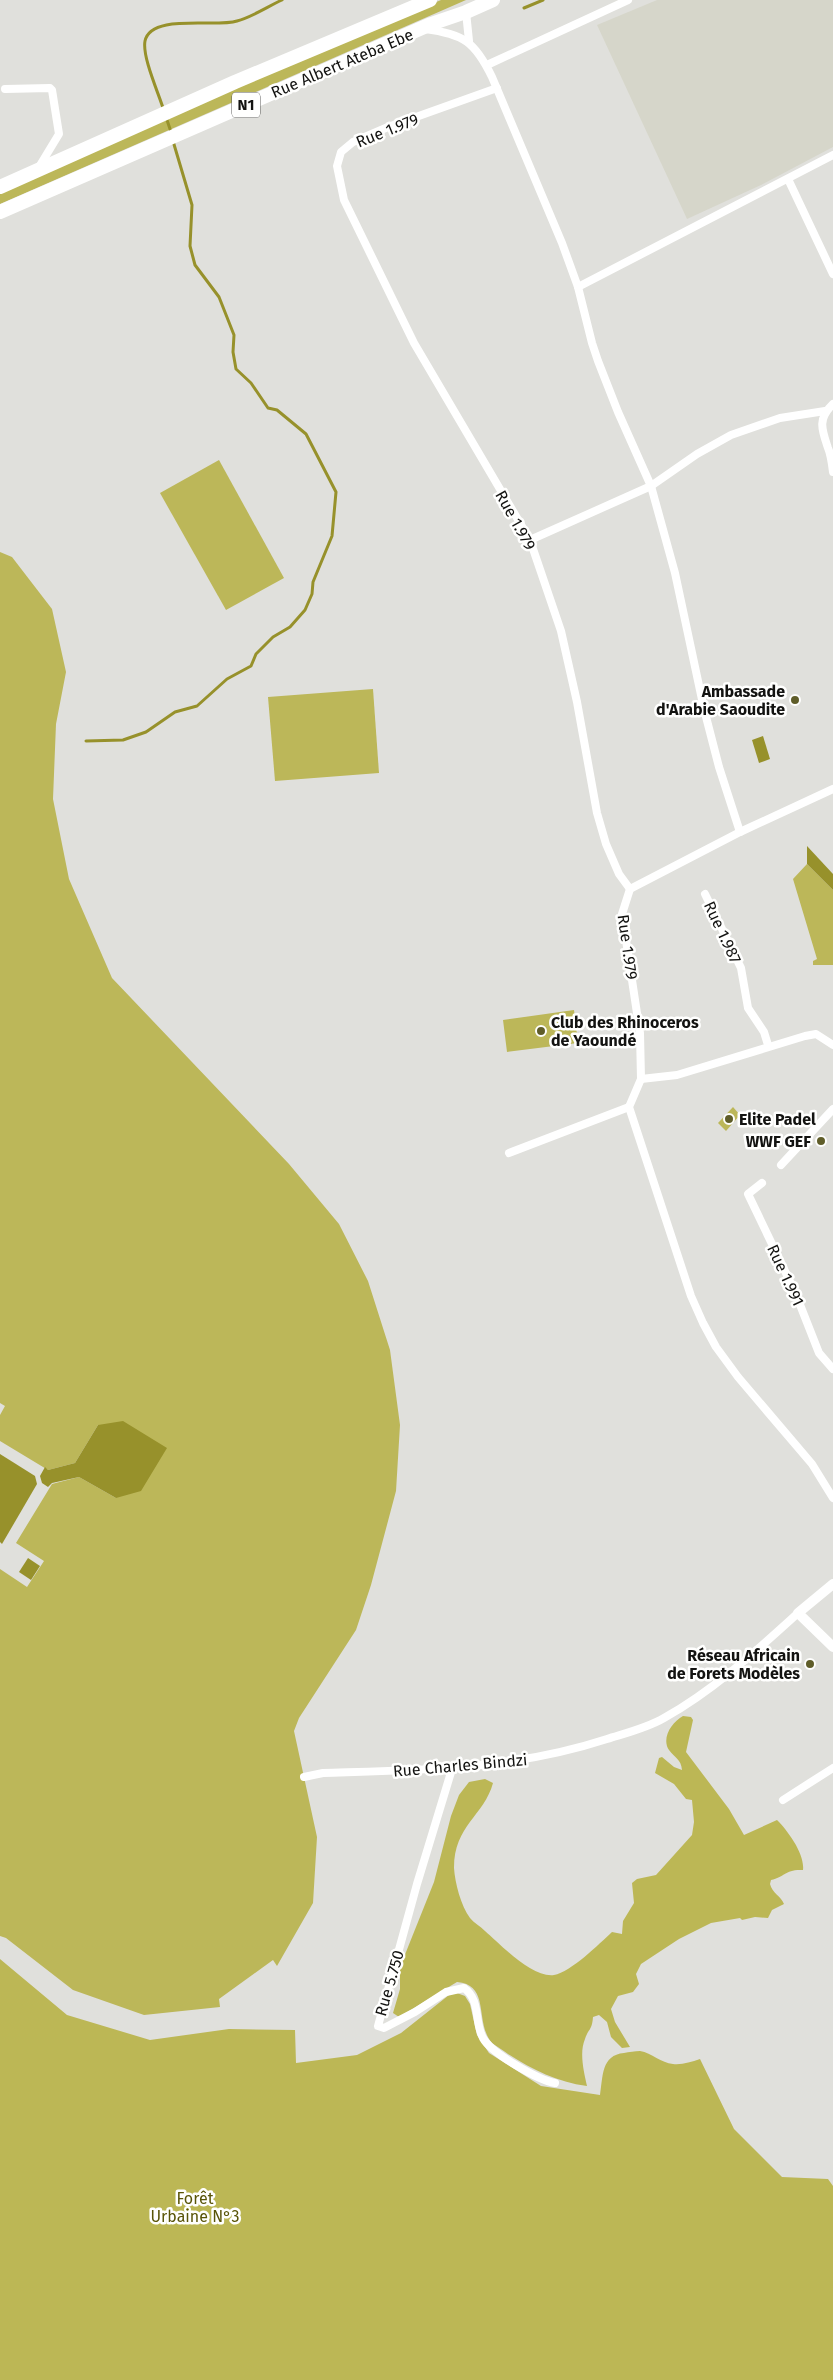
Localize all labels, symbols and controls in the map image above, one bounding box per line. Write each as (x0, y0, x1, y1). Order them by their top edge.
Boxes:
street label: Rue Albert Ateba Ebe (268, 25, 416, 102)
road number: N1 (232, 92, 260, 118)
street label: Rue 1.979 (353, 109, 421, 152)
street label: Rue 1.979 (491, 487, 540, 554)
place label: Ambassade d'Arabie Saoudite (656, 682, 785, 719)
marker: Ambassade d'Arabie Saoudite (789, 694, 801, 706)
street label: Rue 1.987 (700, 898, 745, 966)
street label: Rue 1.979 (614, 913, 641, 981)
place label: Club des Rhinoceros de Yaoundé (551, 1013, 699, 1050)
marker: Club des Rhinoceros de Yaoundé (535, 1025, 547, 1037)
place label: Elite Padel (739, 1110, 816, 1129)
marker: Elite Padel (723, 1113, 735, 1125)
place label: WWF GEF (746, 1132, 811, 1151)
marker: WWF GEF (815, 1135, 827, 1147)
street label: Rue 1.991 (763, 1241, 808, 1309)
place label: Réseau Africain de Forets Modèles (667, 1646, 800, 1683)
marker: Réseau Africain de Forets Modèles (804, 1658, 816, 1670)
street label: Rue Charles Bindzi (392, 1750, 528, 1781)
street label: Rue 5.750 (371, 1948, 408, 2018)
park label: Forêt Urbaine N°3 (151, 2189, 239, 2226)

